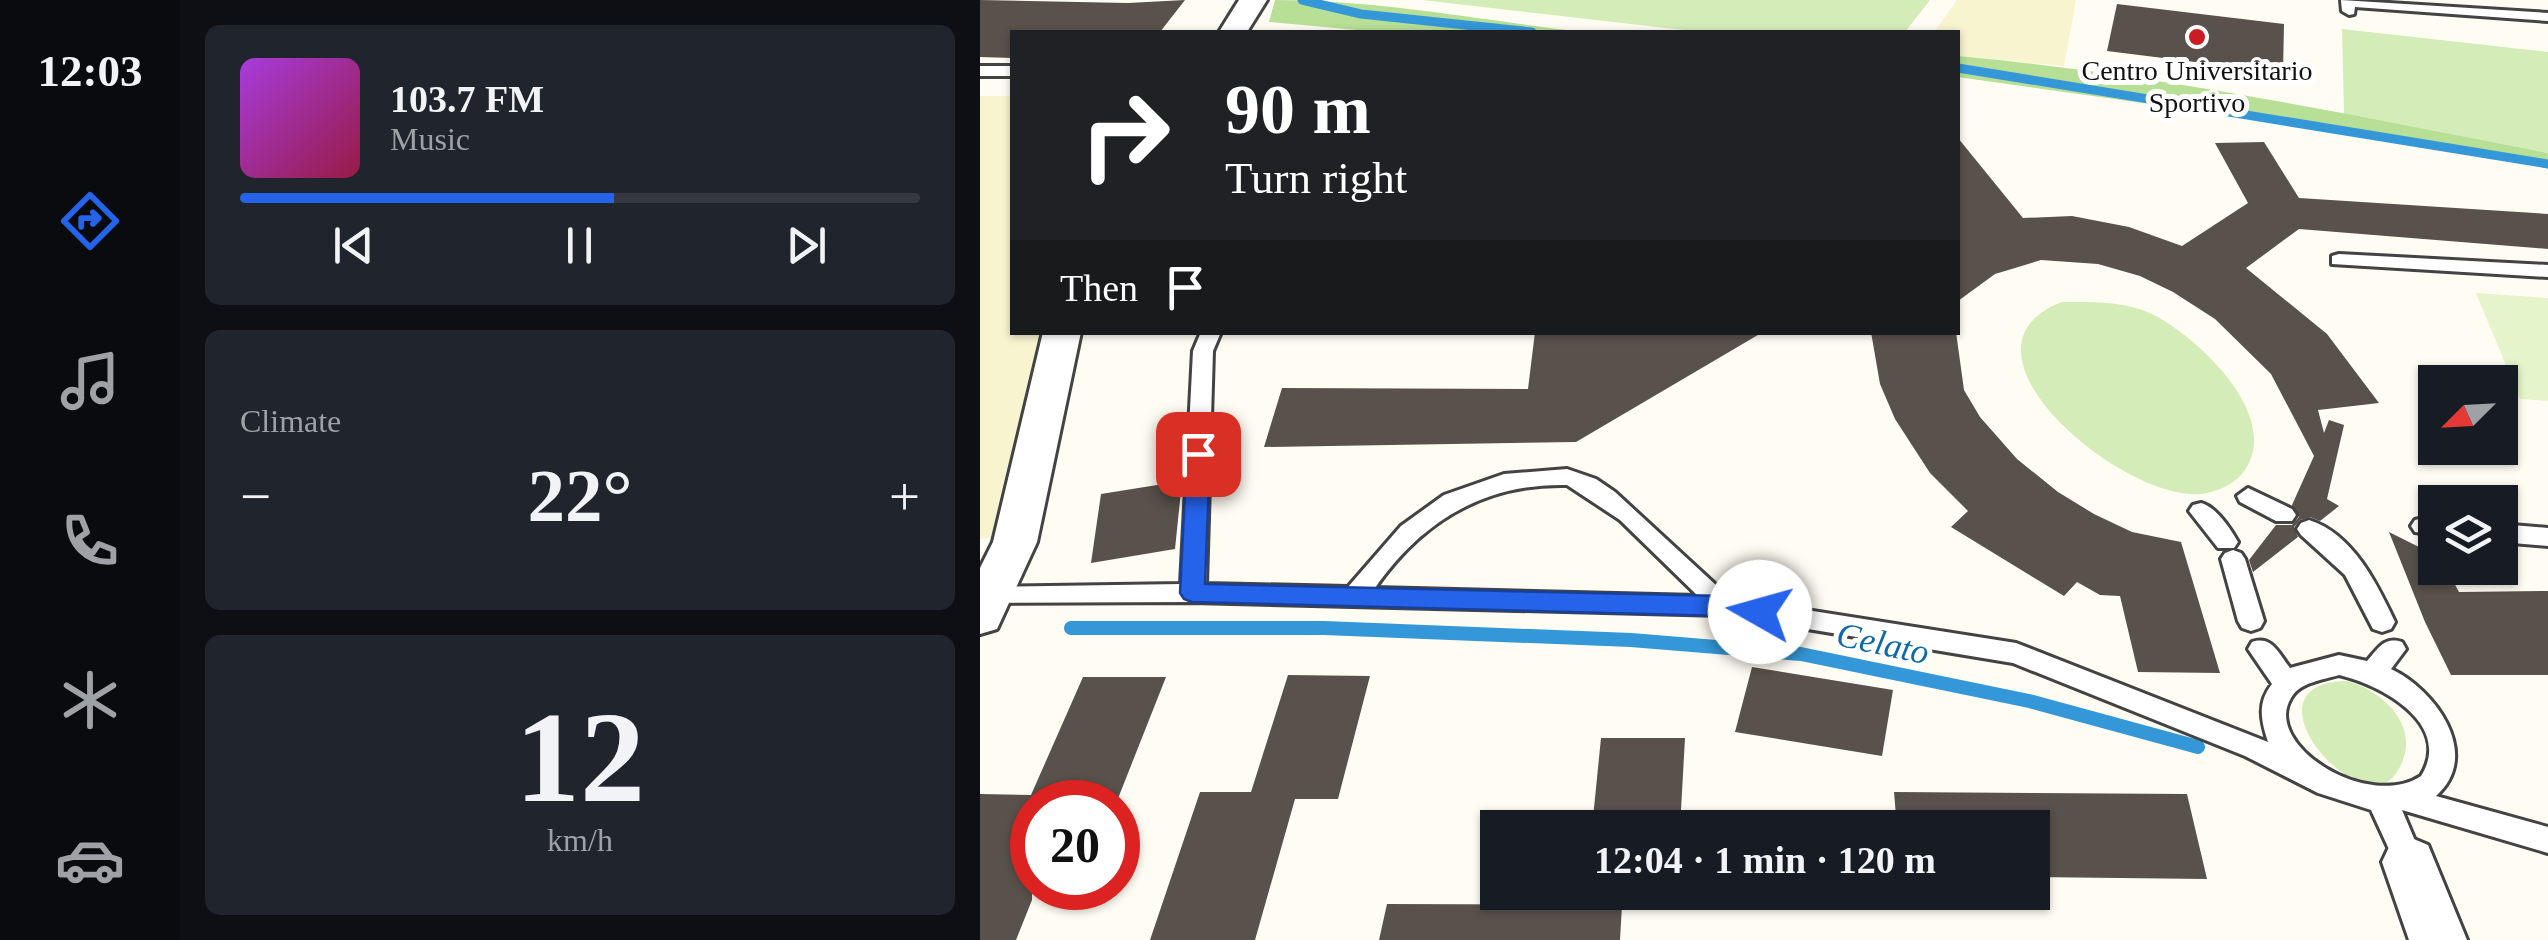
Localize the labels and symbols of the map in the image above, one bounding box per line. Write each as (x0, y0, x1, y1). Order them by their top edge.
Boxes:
marker: Centro Universitario Sportivo (2186, 26, 2208, 48)
place label: Centro Universitario Sportivo (2082, 55, 2312, 118)
north arrow (2418, 365, 2518, 465)
pin (1156, 412, 1241, 497)
position arrow (1708, 560, 1812, 664)
water label: Celato (1833, 615, 1933, 672)
speed limit sign: 20 (1010, 780, 1140, 910)

